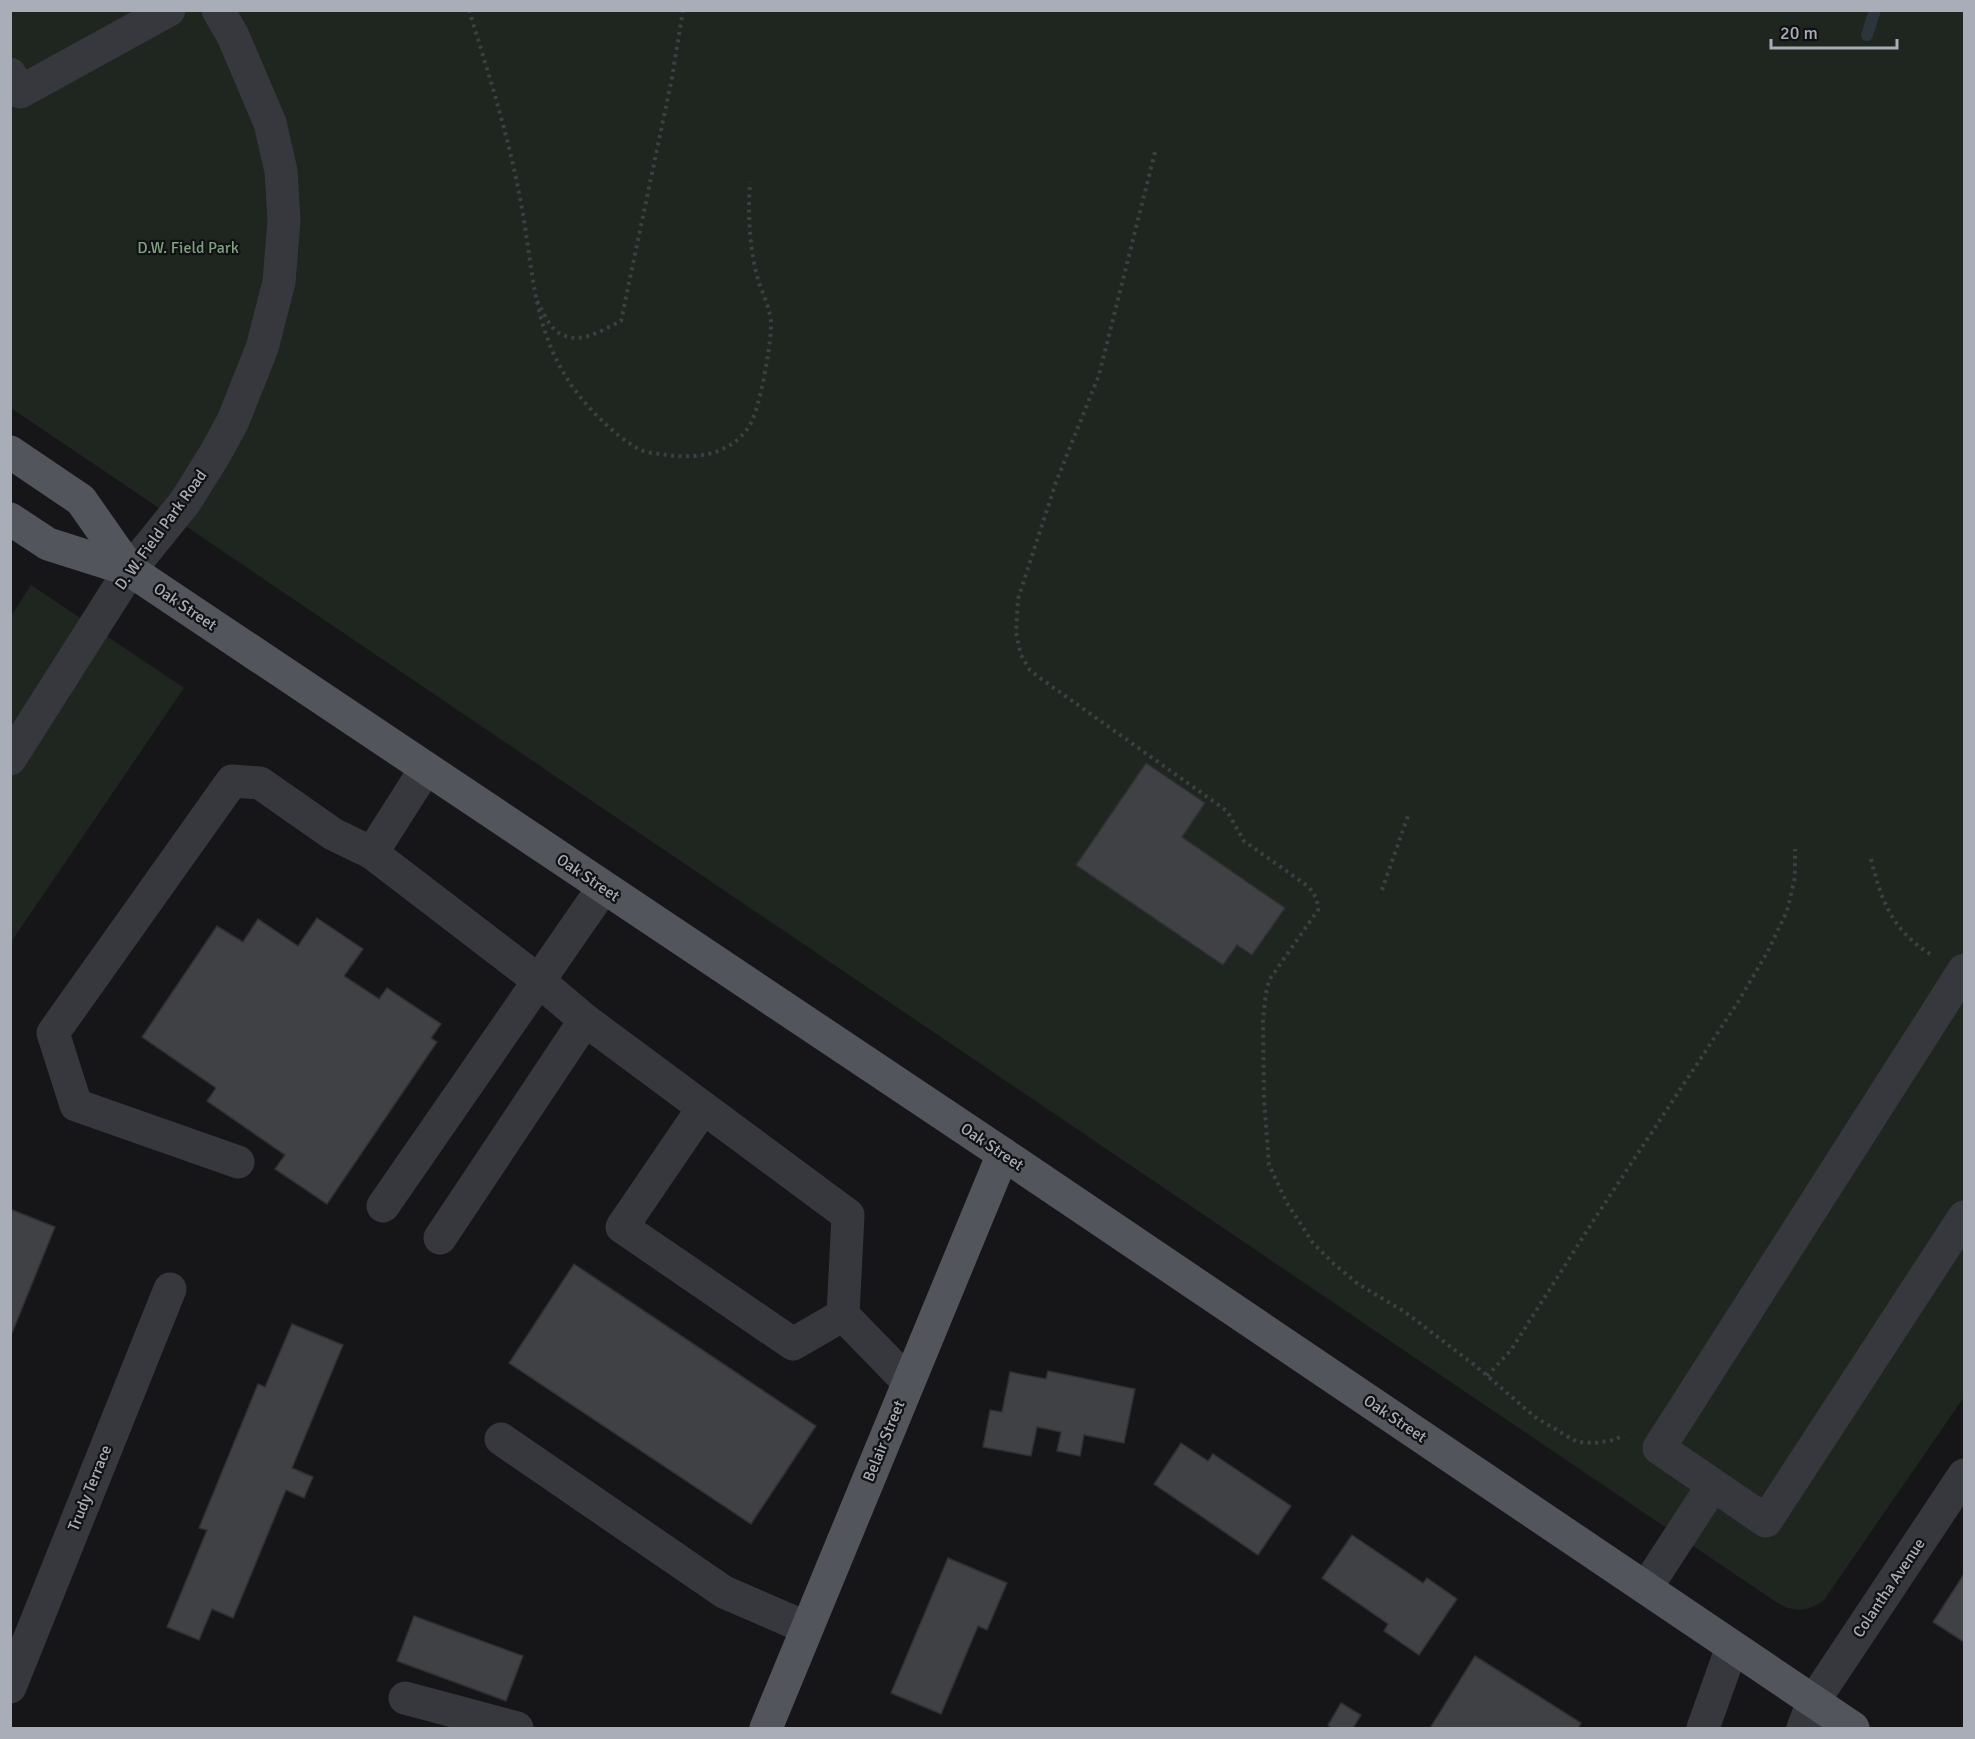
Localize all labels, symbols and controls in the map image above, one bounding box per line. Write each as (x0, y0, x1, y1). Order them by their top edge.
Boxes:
scale bar (1771, 12, 1897, 50)
text: 20 m (1780, 22, 1818, 44)
park label: D.W. Field Park (137, 238, 239, 258)
street label: D. W. Field Park Road (111, 466, 211, 594)
street label: Oak Street (150, 579, 221, 636)
street label: Oak Street (553, 850, 624, 907)
street label: Oak Street (957, 1119, 1028, 1176)
street label: Oak Street (1360, 1391, 1431, 1448)
street label: Belair Street (859, 1397, 910, 1485)
street label: Trudy Terrace (64, 1442, 116, 1534)
street label: Colantha Avenue (1848, 1535, 1930, 1641)

